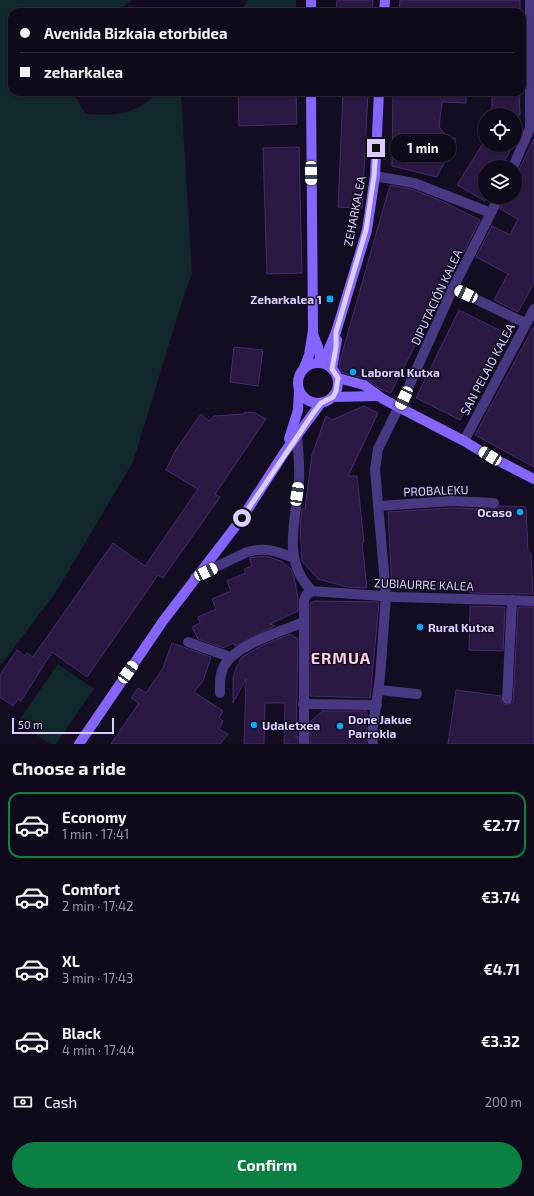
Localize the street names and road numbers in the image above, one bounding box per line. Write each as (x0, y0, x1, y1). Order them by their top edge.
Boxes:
street label: ZEHARKALEA (340, 174, 368, 247)
street label: DIPUTACIÓN KALEA (408, 246, 465, 347)
street label: SAN PELAIO KALEA (457, 320, 517, 417)
street label: PROBALEKU (403, 482, 469, 498)
street label: ZUBIAURRE KALEA (374, 575, 475, 593)

